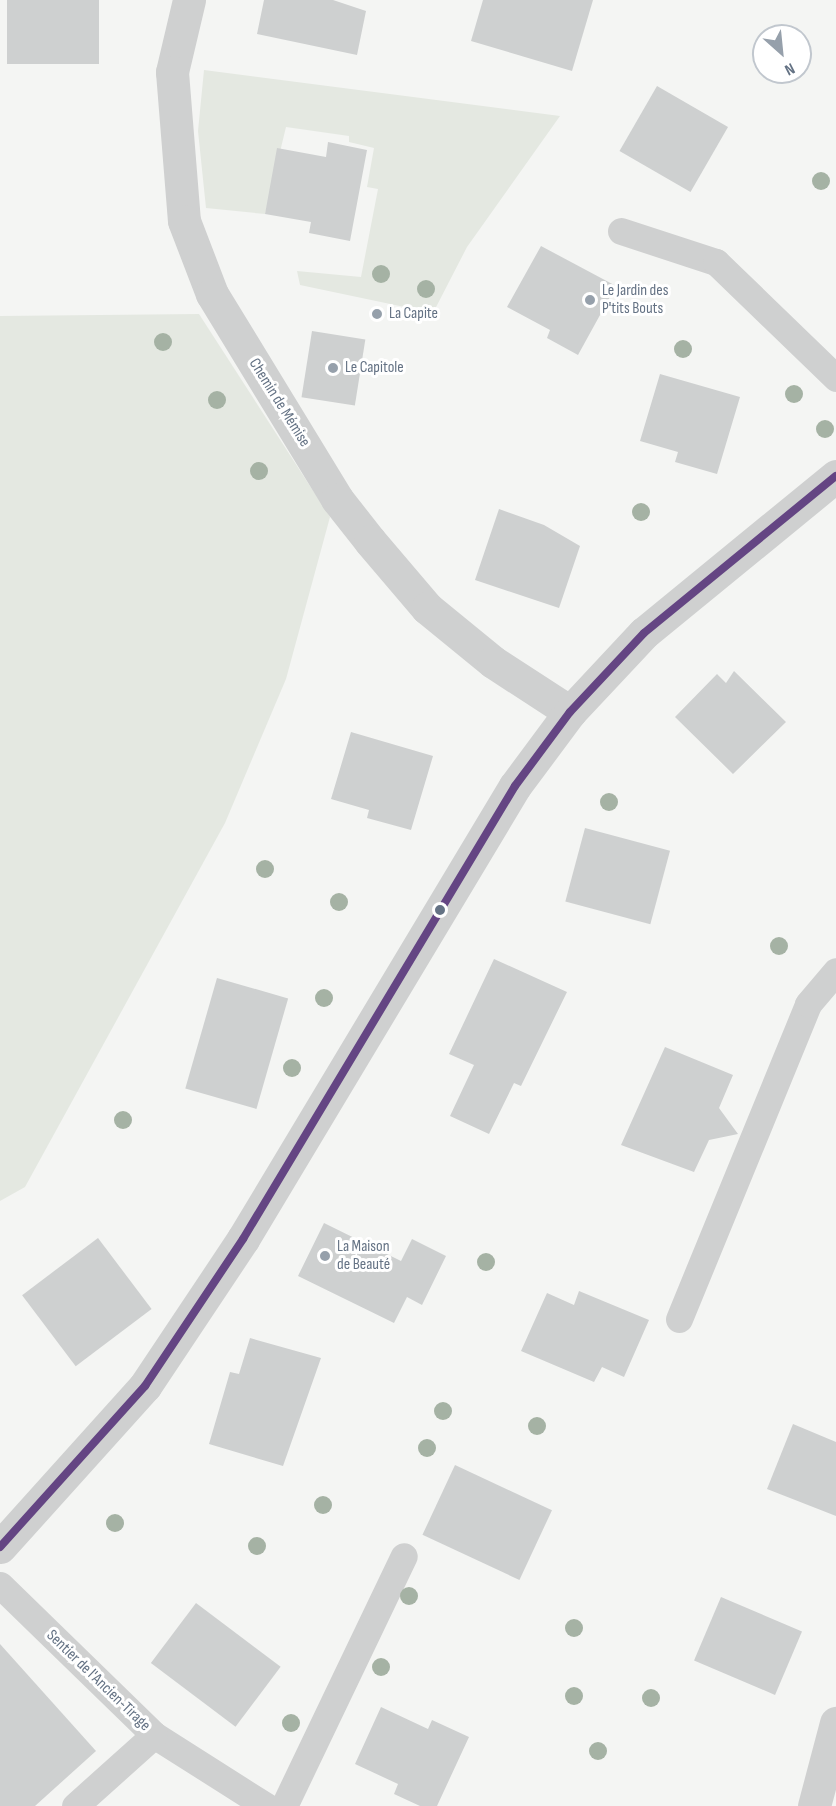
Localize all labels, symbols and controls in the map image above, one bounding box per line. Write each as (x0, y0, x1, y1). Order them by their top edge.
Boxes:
north arrow (752, 24, 812, 84)
text: N (781, 58, 798, 79)
place label: Le Jardin des P'tits Bouts (602, 281, 668, 319)
marker: Le Jardin des P'tits Bouts (583, 293, 597, 307)
place label: La Capite (389, 304, 438, 324)
marker: La Capite (370, 307, 384, 321)
street label: Chemin de Mémise (244, 355, 314, 451)
place label: Le Capitole (345, 358, 404, 378)
marker: Le Capitole (326, 361, 340, 375)
unlabelled marker (434, 904, 446, 916)
place label: La Maison de Beauté (337, 1237, 390, 1275)
marker: La Maison de Beauté (318, 1249, 332, 1263)
street label: Sentier de l'Ancien-Tirage (42, 1626, 154, 1736)

